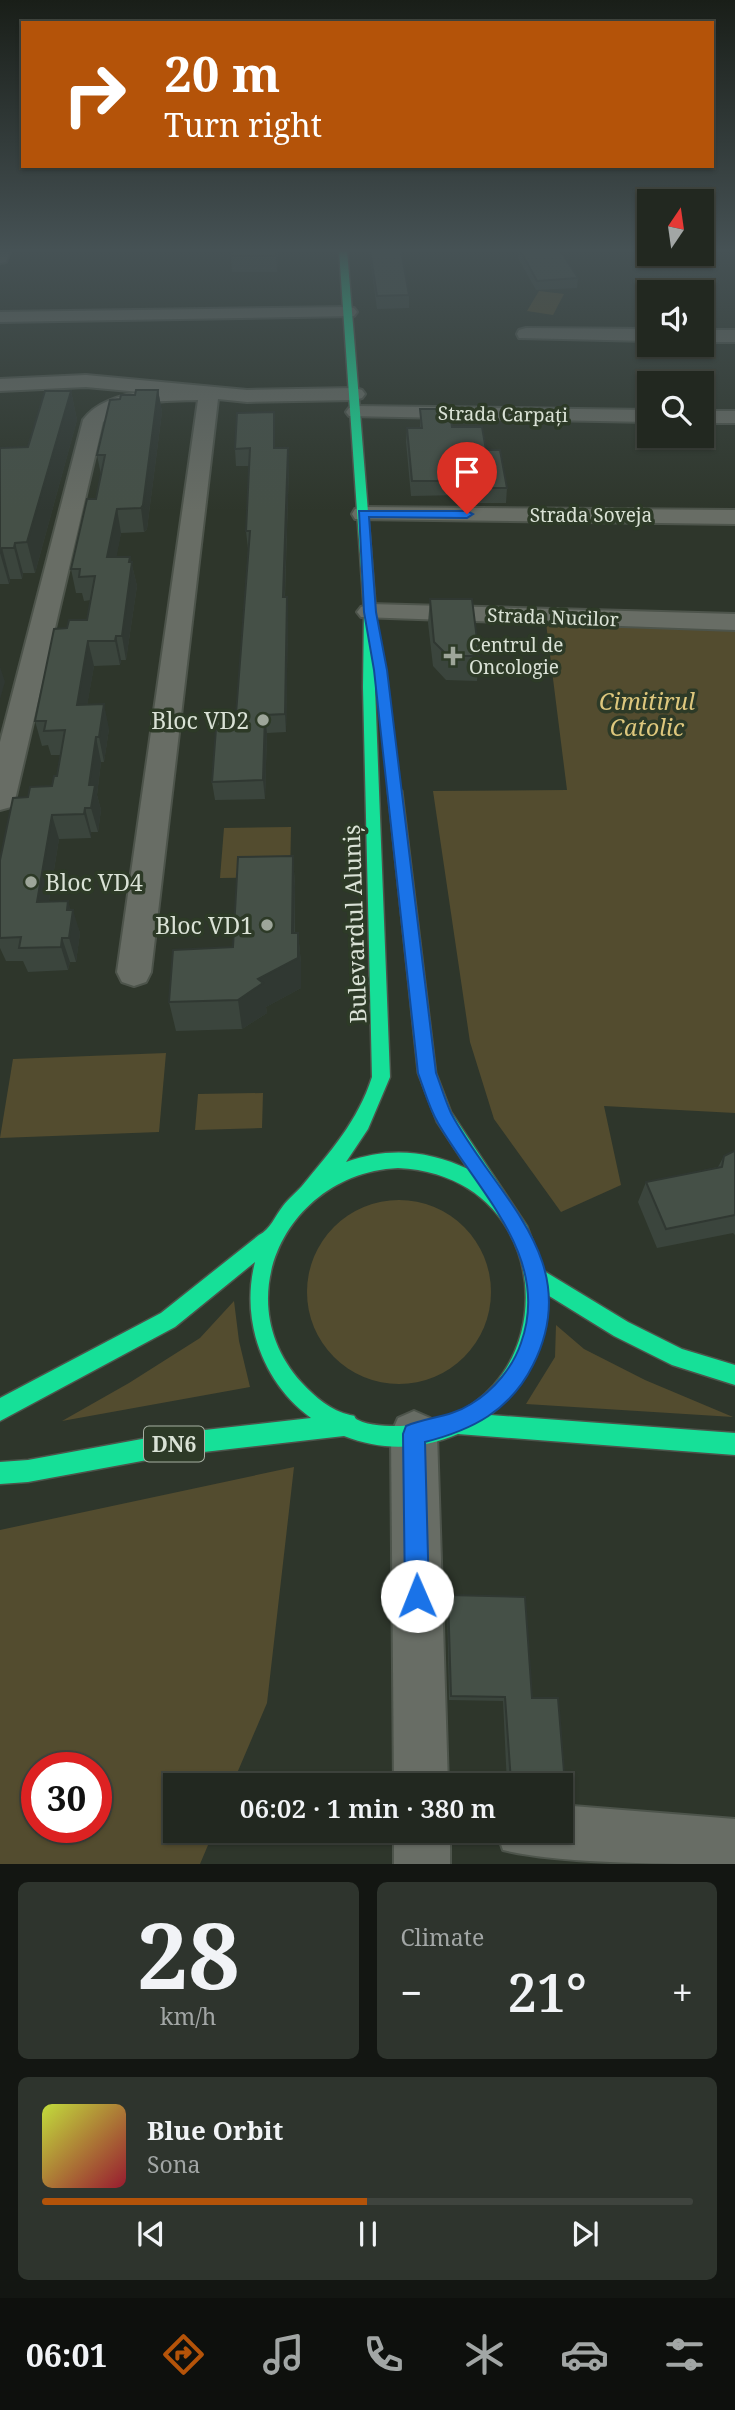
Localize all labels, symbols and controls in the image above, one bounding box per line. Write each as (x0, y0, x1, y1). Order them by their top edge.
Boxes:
text: 20 m (164, 40, 280, 106)
icon: right (49, 49, 140, 140)
text: Turn right (164, 103, 322, 146)
north arrow (637, 189, 714, 266)
map controls (637, 189, 714, 448)
button: sound (637, 280, 714, 357)
button: search (637, 371, 714, 448)
street label: Strada Carpați (438, 400, 568, 428)
pin (437, 442, 497, 514)
icon: arrive (448, 453, 486, 491)
street label: Strada Soveja (530, 502, 652, 528)
street label: Strada Nucilor (487, 602, 619, 632)
place label: Centrul de Oncologie (469, 632, 563, 680)
marker: Centrul de Oncologie (443, 646, 463, 666)
park label: Cimitirul Catolic (599, 685, 695, 743)
place label: Bloc VD2 (151, 704, 249, 736)
marker: Bloc VD2 (255, 712, 271, 728)
street label: Bulevardul Aluniș (335, 824, 373, 1024)
place label: Bloc VD4 (45, 866, 143, 898)
marker: Bloc VD4 (23, 874, 39, 890)
place label: Bloc VD1 (155, 909, 253, 941)
marker: Bloc VD1 (259, 917, 275, 933)
road number: DN6 (144, 1426, 204, 1462)
position arrow (380, 1559, 454, 1633)
speed limit sign: 30 (21, 1752, 112, 1843)
text: 06:02 · 1 min · 380 m (240, 1790, 496, 1826)
text: 28 (137, 1892, 240, 2016)
text: Climate (401, 1921, 484, 1953)
text: 21° (507, 1956, 587, 2027)
text: − (401, 1966, 423, 2018)
text: + (672, 1966, 693, 2018)
text: km/h (160, 2000, 216, 2032)
text: Blue Orbit (147, 2112, 283, 2148)
text: Sona (147, 2148, 201, 2180)
icon: previous (132, 2215, 170, 2253)
icon: pause (349, 2215, 387, 2253)
icon: next (566, 2215, 604, 2253)
icon: directions (159, 2330, 208, 2379)
icon: music (259, 2330, 308, 2379)
icon: phone (359, 2330, 408, 2379)
icon: climate (460, 2330, 509, 2379)
icon: car (560, 2330, 609, 2379)
icon: filters (660, 2330, 709, 2379)
text: 06:01 (26, 2333, 108, 2376)

